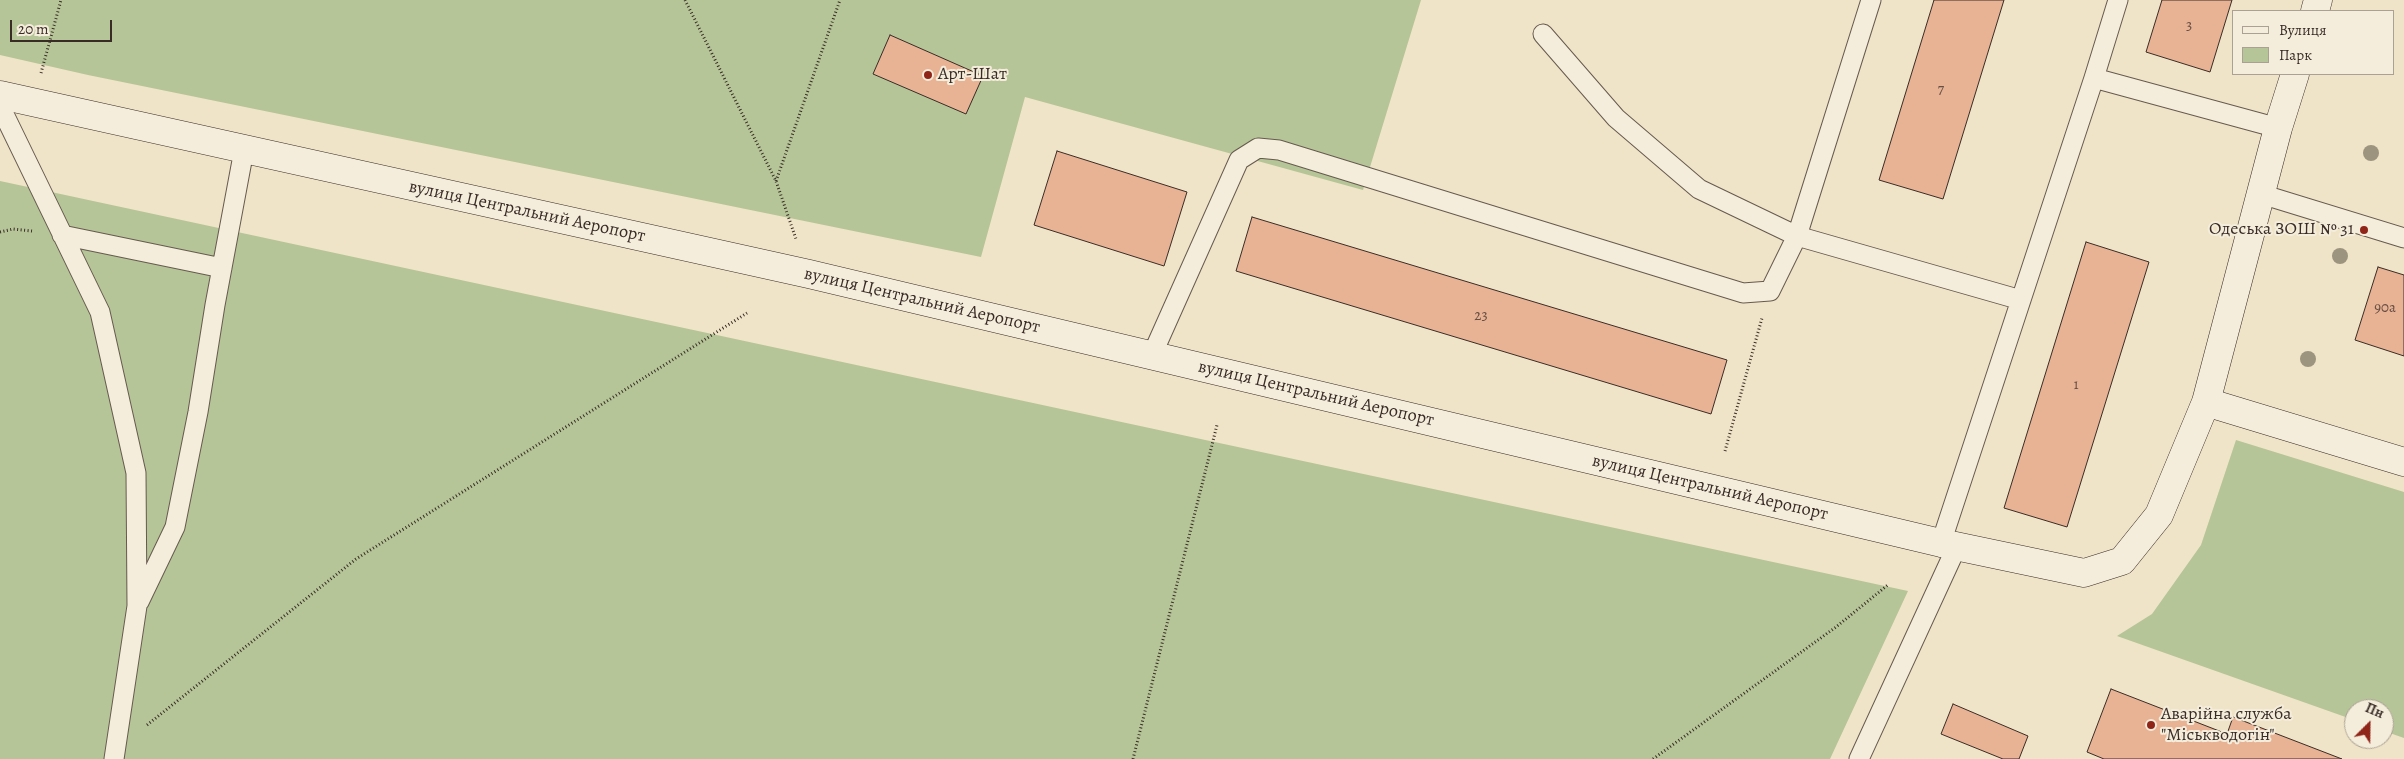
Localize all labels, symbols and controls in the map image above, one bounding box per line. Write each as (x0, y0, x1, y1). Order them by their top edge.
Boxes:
scale bar (12, 10, 115, 42)
legend (2232, 10, 2394, 75)
house number: 3 (2186, 17, 2192, 35)
text: 20 m (18, 19, 49, 39)
text: Вулиця (2279, 20, 2326, 40)
text: Парк (2279, 45, 2312, 65)
place label: Арт-Шат (938, 64, 1007, 86)
marker: Арт-Шат (922, 69, 934, 81)
house number: 7 (1938, 81, 1944, 99)
street label: вулиця Центральний Аеропорт (407, 176, 647, 248)
place label: Одеська ЗОШ № 31 (2209, 219, 2354, 241)
marker: Одеська ЗОШ № 31 (2358, 224, 2370, 236)
street label: вулиця Центральний Аеропорт (802, 263, 1042, 339)
house number: 90а (2374, 299, 2396, 317)
house number: 23 (1474, 307, 1488, 325)
street label: вулиця Центральний Аеропорт (1196, 356, 1436, 432)
house number: 1 (2073, 376, 2079, 394)
street label: вулиця Центральний Аеропорт (1590, 450, 1830, 526)
text: Пн (2363, 698, 2387, 723)
north arrow (2344, 699, 2394, 749)
place label: Аварійна служба "Міськводогін" (2161, 704, 2292, 746)
marker: Аварійна служба "Міськводогін" (2145, 719, 2157, 731)

